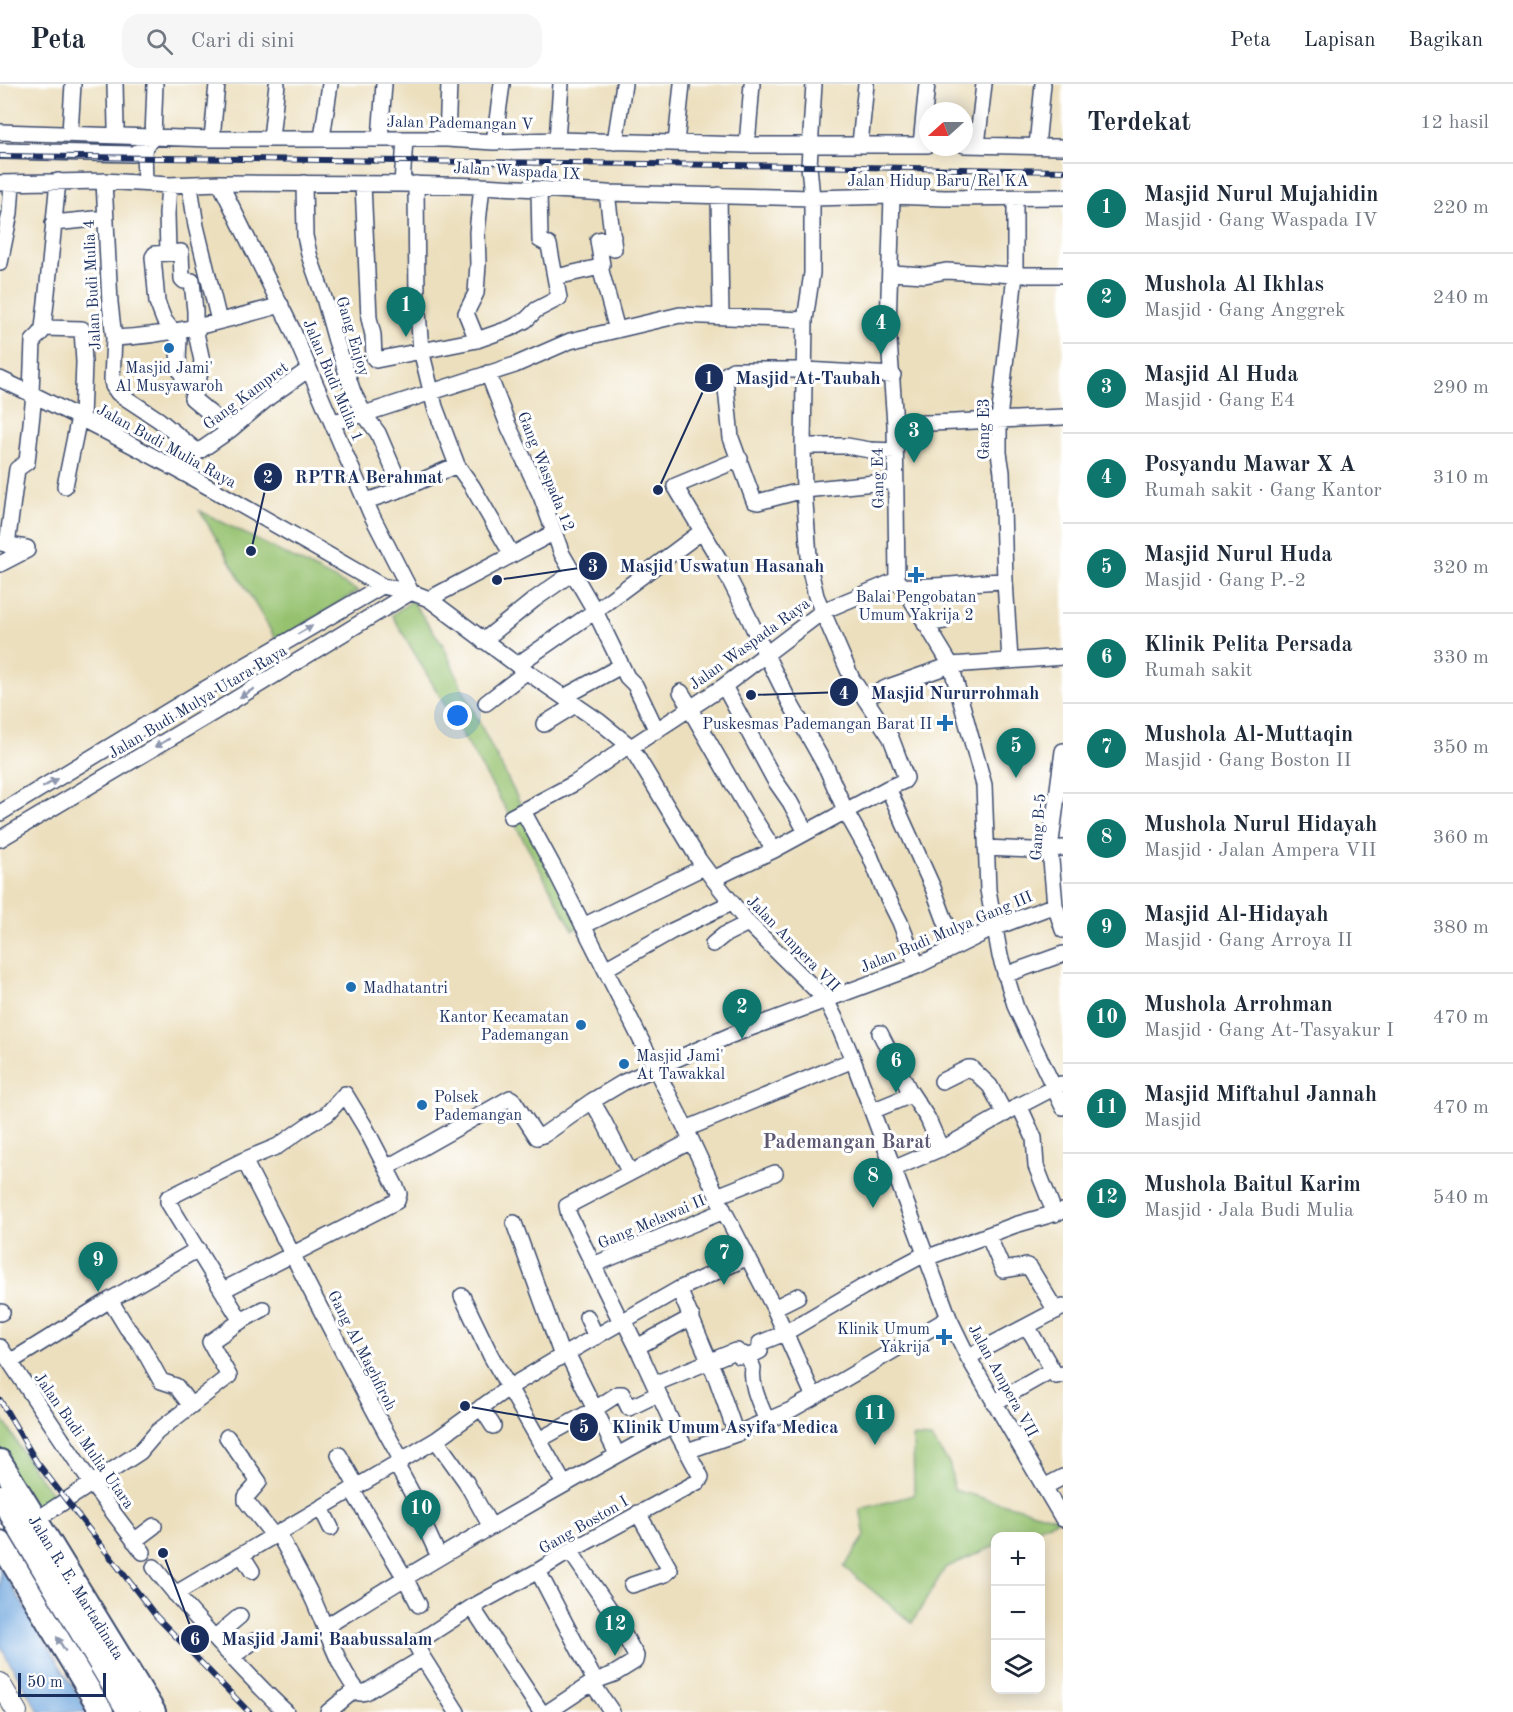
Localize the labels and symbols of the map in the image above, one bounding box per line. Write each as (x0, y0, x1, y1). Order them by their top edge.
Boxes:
north arrow (919, 102, 973, 156)
street label: Jalan Pademangan V (386, 115, 534, 133)
street label: Jalan Waspada IX (453, 161, 581, 183)
street label: Jalan Hidup Baru/Rel KA (847, 174, 1029, 190)
street label: Jalan Budi Mulia 4 (82, 219, 104, 351)
pin: 1 (386, 288, 426, 337)
street label: Gang Enjoy (332, 295, 372, 379)
pin: 4 (862, 306, 900, 355)
street label: Jalan Budi Mulia 1 (299, 317, 365, 444)
marker: Masjid Jami' Al Musyawaroh (162, 341, 176, 355)
street label: Gang Kampret (201, 359, 292, 434)
callout: Masjid At-Taubah (694, 360, 893, 396)
place label: Masjid Jami' Al Musyawaroh (115, 361, 224, 395)
text: 1 (704, 370, 714, 388)
text: Masjid At-Taubah (735, 370, 881, 388)
street label: Gang E3 (977, 398, 993, 460)
street label: Jalan Budi Mulia Raya (94, 402, 238, 492)
street label: Gang Waspada 12 (514, 410, 576, 534)
pin: 3 (894, 414, 934, 463)
street label: Gang E4 (870, 447, 888, 509)
callout: RPTRA Berahmat (253, 459, 455, 495)
text: 2 (263, 469, 273, 487)
text: RPTRA Berahmat (295, 469, 444, 487)
callout: Masjid Uswatun Hasanah (578, 548, 837, 584)
text: 3 (588, 558, 598, 576)
text: Masjid Uswatun Hasanah (620, 558, 824, 576)
marker: Balai Pengobatan Umum Yakrija 2 (907, 566, 925, 584)
place label: Balai Pengobatan Umum Yakrija 2 (856, 590, 977, 624)
street label: Jalan Waspada Raya (687, 596, 813, 694)
one-way arrow (297, 625, 313, 636)
street label: Jalan Budi Mulya Utara Raya (106, 643, 290, 762)
callout: Masjid Nururrohmah (829, 674, 1051, 710)
text: 4 (839, 685, 849, 703)
text: Masjid Nururrohmah (871, 685, 1039, 703)
one-way arrow (239, 687, 255, 698)
your location (443, 701, 472, 730)
marker: Puskesmas Pademangan Barat II (936, 714, 954, 732)
place label: Puskesmas Pademangan Barat II (702, 717, 932, 733)
pin: 5 (996, 728, 1036, 778)
one-way arrow (153, 738, 170, 748)
one-way arrow (42, 777, 58, 788)
street label: Gang B-5 (1029, 793, 1049, 861)
street label: Jalan Budi Mulya Gang III (858, 889, 1035, 976)
street label: Jalan Ampera VII (743, 893, 842, 995)
marker: Madhatantri (344, 980, 358, 994)
place label: Madhatantri (363, 981, 448, 997)
pin: 2 (722, 990, 762, 1039)
place label: Kantor Kecamatan Pademangan (439, 1010, 569, 1044)
marker: Kantor Kecamatan Pademangan (574, 1018, 588, 1032)
pin: 6 (876, 1044, 916, 1093)
place label: Masjid Jami' At Tawakkal (636, 1049, 725, 1083)
marker: Masjid Jami' At Tawakkal (617, 1057, 631, 1071)
place label: Polsek Pademangan (434, 1090, 523, 1124)
marker: Polsek Pademangan (415, 1098, 429, 1112)
district label: Pademangan Barat (762, 1133, 932, 1153)
pin: 8 (854, 1158, 892, 1208)
street label: Gang Melawai II (596, 1193, 708, 1253)
pin: 7 (704, 1236, 744, 1285)
pin: 9 (78, 1242, 118, 1292)
street label: Gang Al Maghfiroh (324, 1288, 399, 1414)
place label: Klinik Umum Yakrija (837, 1322, 930, 1356)
street label: Jalan Ampera VII (965, 1322, 1040, 1440)
marker: Klinik Umum Yakrija (935, 1328, 953, 1346)
street label: Jalan Budi Mulia Utara (30, 1370, 136, 1512)
pin: 11 (856, 1396, 894, 1445)
callout: Klinik Umum Asyifa Medica (569, 1409, 850, 1445)
text: 5 (579, 1419, 589, 1437)
text: Klinik Umum Asyifa Medica (612, 1419, 838, 1437)
pin: 10 (402, 1490, 440, 1540)
street label: Gang Boston I (537, 1494, 631, 1558)
street label: Jalan R. E. Martadinata (24, 1513, 126, 1663)
pin: 12 (596, 1606, 634, 1656)
callout: Masjid Jami' Baabussalam (180, 1621, 445, 1657)
text: 6 (190, 1631, 200, 1649)
text: Masjid Jami' Baabussalam (222, 1631, 432, 1649)
one-way arrow (56, 1636, 67, 1652)
scale bar (18, 1670, 106, 1698)

